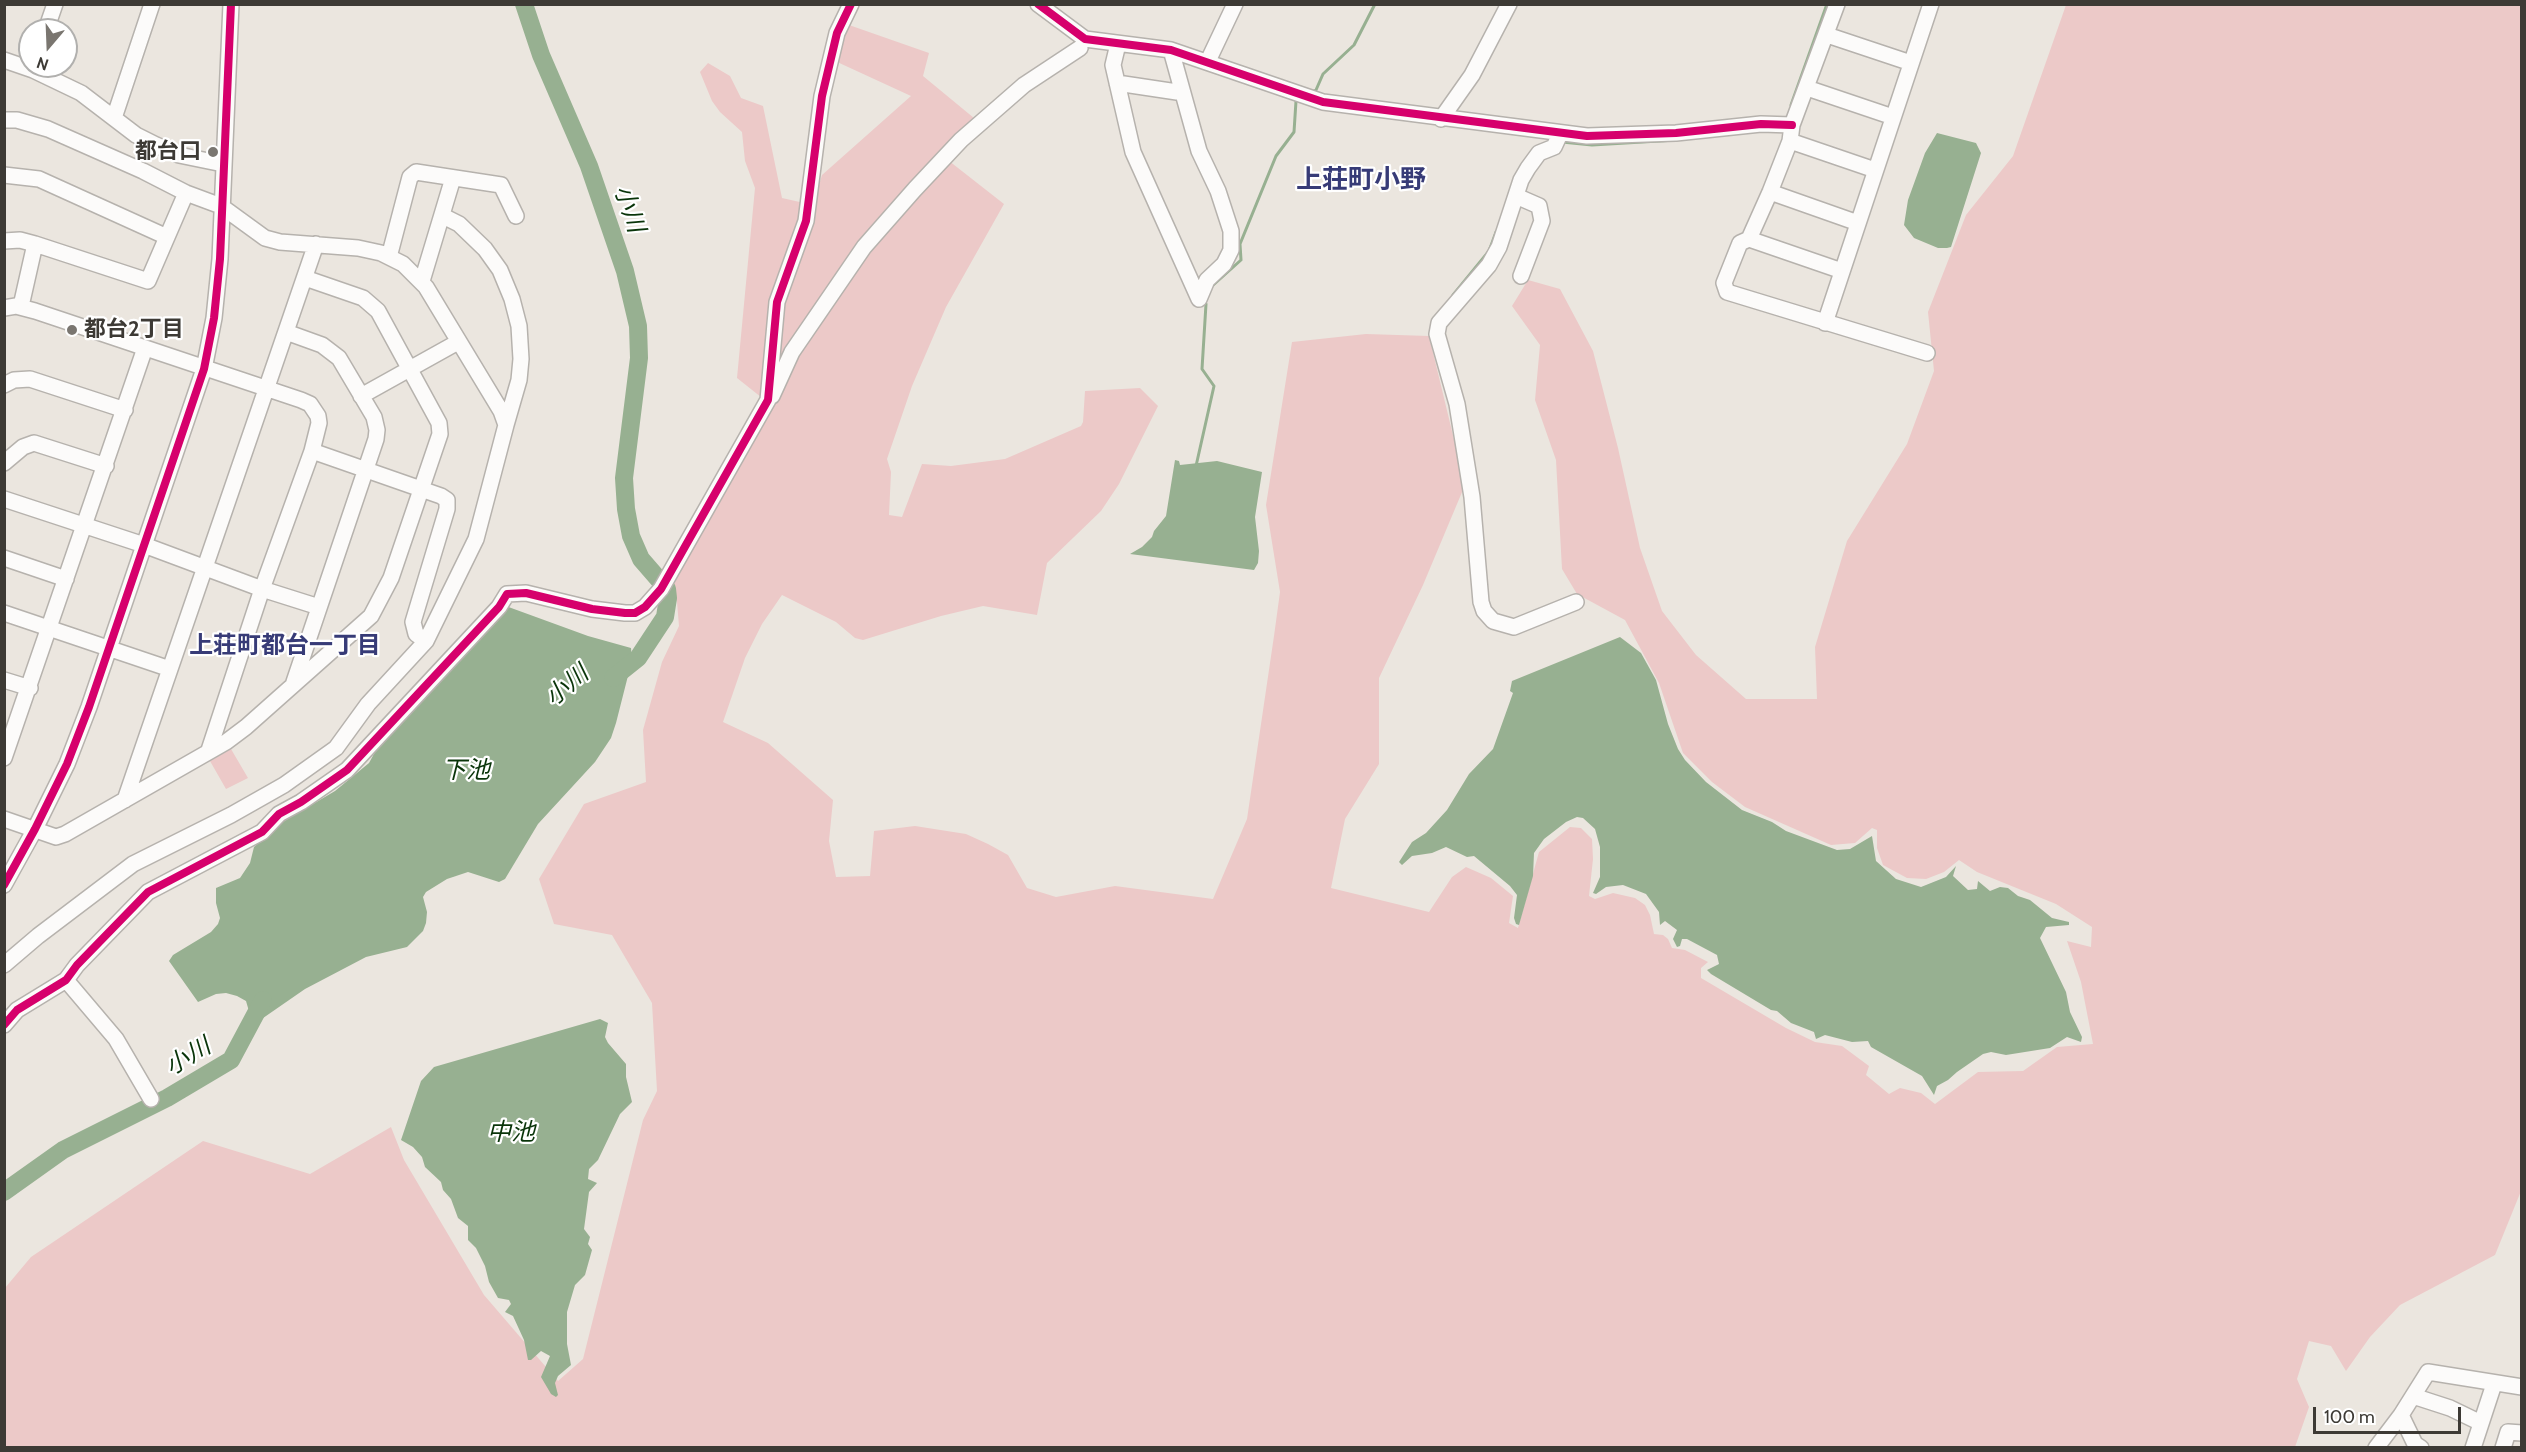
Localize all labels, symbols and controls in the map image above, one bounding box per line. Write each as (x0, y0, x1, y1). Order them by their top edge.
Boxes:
north arrow (18, 18, 78, 78)
text: N (34, 53, 51, 74)
place label: 都台口 (135, 139, 201, 165)
marker: 都台口 (206, 145, 220, 159)
district label: 上荘町小野 (1296, 164, 1426, 196)
water label: 小川 (608, 182, 650, 236)
place label: 都台2丁目 (84, 317, 184, 343)
marker: 都台2丁目 (65, 323, 79, 337)
district label: 上荘町都台一丁目 (189, 632, 381, 660)
water label: 小川 (539, 660, 595, 712)
water label: 下池 (442, 757, 490, 785)
water label: 小川 (160, 1032, 216, 1082)
water label: 中池 (487, 1119, 535, 1147)
scale bar (2316, 1395, 2464, 1433)
text: 100 m (2324, 1406, 2375, 1428)

